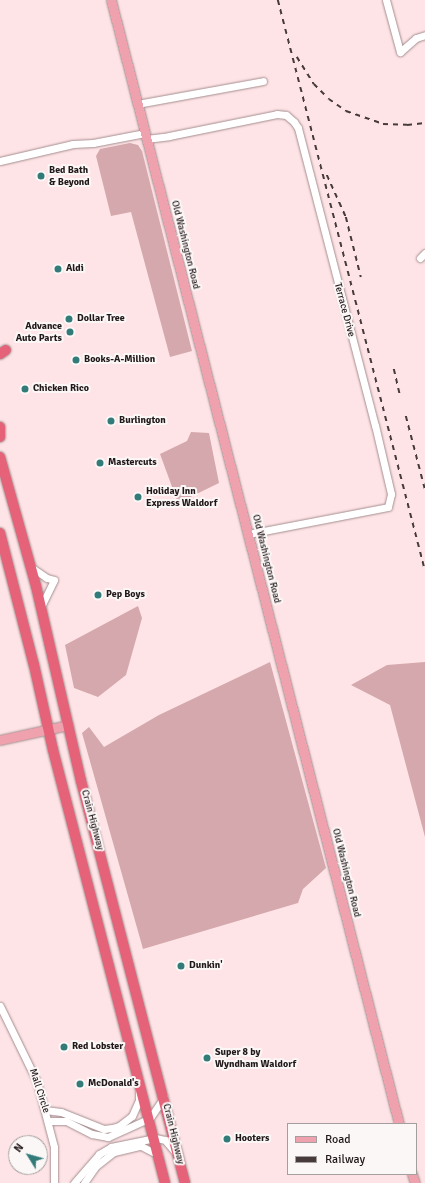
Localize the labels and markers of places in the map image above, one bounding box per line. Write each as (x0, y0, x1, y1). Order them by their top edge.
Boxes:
place label: Bed Bath & Beyond (49, 164, 90, 188)
marker: Bed Bath & Beyond (36, 171, 46, 181)
place label: Aldi (66, 263, 84, 275)
marker: Aldi (53, 264, 63, 274)
place label: Dollar Tree (77, 313, 125, 325)
marker: Dollar Tree (64, 314, 74, 324)
place label: Advance Auto Parts (16, 320, 62, 344)
marker: Advance Auto Parts (65, 327, 75, 337)
place label: Books-A-Million (84, 354, 155, 366)
marker: Books-A-Million (71, 355, 81, 365)
place label: Chicken Rico (33, 383, 89, 395)
marker: Chicken Rico (20, 384, 30, 394)
place label: Burlington (119, 415, 166, 427)
marker: Burlington (106, 416, 116, 426)
place label: Mastercuts (108, 457, 157, 469)
marker: Mastercuts (95, 458, 105, 468)
place label: Holiday Inn Express Waldorf (146, 485, 217, 508)
marker: Holiday Inn Express Waldorf (133, 492, 143, 502)
place label: Pep Boys (106, 589, 145, 601)
marker: Pep Boys (93, 590, 103, 600)
place label: Dunkin' (189, 960, 223, 972)
marker: Dunkin' (176, 961, 186, 971)
place label: Red Lobster (72, 1041, 123, 1053)
marker: Red Lobster (59, 1042, 69, 1052)
place label: Super 8 by Wyndham Waldorf (215, 1046, 296, 1070)
marker: Super 8 by Wyndham Waldorf (202, 1053, 212, 1063)
place label: McDonald's (88, 1078, 139, 1090)
marker: McDonald's (75, 1079, 85, 1089)
place label: Hooters (235, 1133, 269, 1145)
marker: Hooters (222, 1134, 232, 1144)

